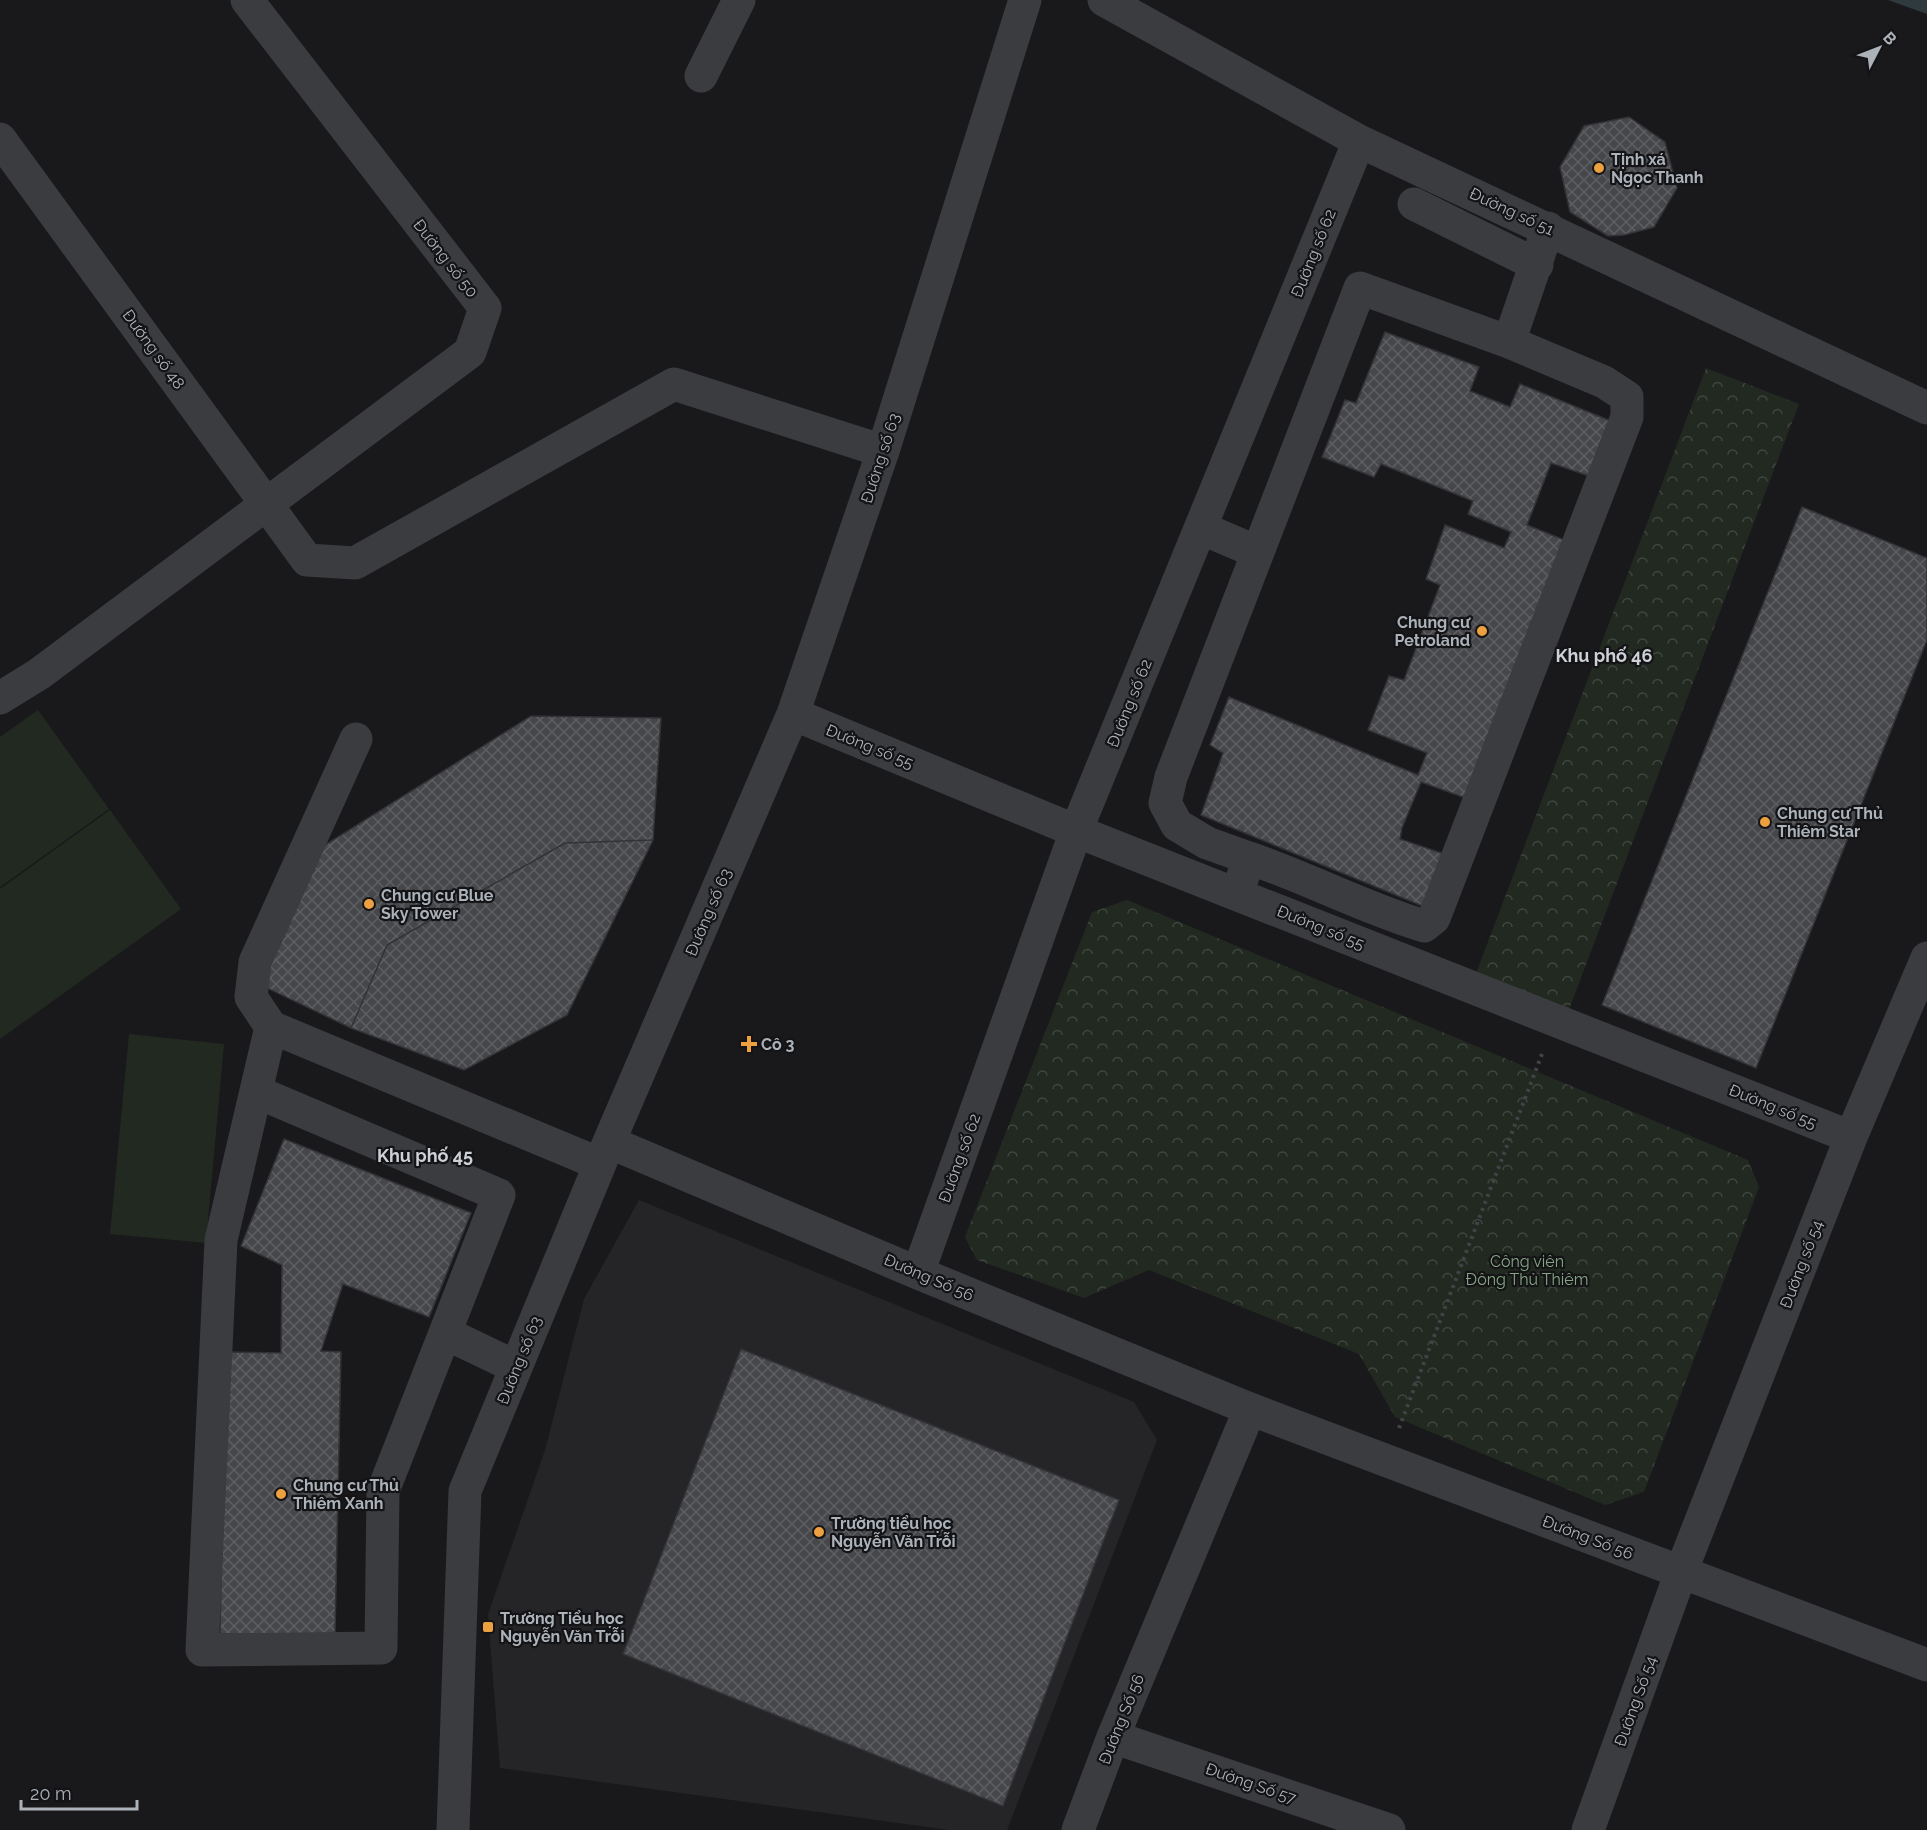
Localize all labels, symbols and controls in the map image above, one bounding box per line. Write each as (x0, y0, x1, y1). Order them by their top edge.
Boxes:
north arrow (1849, 18, 1909, 78)
text: B (1879, 28, 1901, 49)
place label: Tịnh xá Ngọc Thanh (1611, 150, 1703, 187)
marker: Tịnh xá Ngọc Thanh (1592, 161, 1606, 175)
street label: Đường số 51 (1467, 184, 1557, 239)
street label: Đường số 62 (1287, 206, 1340, 300)
street label: Đường số 50 (409, 216, 482, 301)
street label: Đường số 48 (118, 306, 189, 393)
street label: Đường số 63 (857, 411, 904, 506)
place label: Chung cư Petroland (1395, 613, 1471, 650)
marker: Chung cư Petroland (1475, 624, 1489, 638)
district label: Khu phố 46 (1555, 645, 1653, 666)
street label: Đường số 62 (1103, 656, 1156, 750)
street label: Đường số 55 (823, 720, 917, 773)
place label: Chung cư Thủ Thiêm Star (1777, 804, 1883, 841)
marker: Chung cư Thủ Thiêm Star (1758, 815, 1772, 829)
street label: Đường số 63 (681, 866, 735, 959)
place label: Chung cư Blue Sky Tower (381, 886, 494, 923)
marker: Chung cư Blue Sky Tower (362, 897, 376, 911)
street label: Đường số 55 (1274, 901, 1368, 954)
place label: Cô 3 (761, 1035, 794, 1054)
marker: Cô 3 (742, 1037, 756, 1051)
street label: Đường số 55 (1726, 1080, 1820, 1133)
street label: Đường số 62 (935, 1111, 984, 1205)
district label: Khu phố 45 (377, 1145, 473, 1166)
street label: Đường số 54 (1776, 1217, 1827, 1311)
street label: Đường Số 56 (881, 1250, 976, 1305)
park label: Công viên Đông Thủ Thiêm (1466, 1252, 1588, 1289)
street label: Đường số 63 (493, 1313, 546, 1407)
place label: Chung cư Thủ Thiêm Xanh (293, 1476, 399, 1513)
marker: Chung cư Thủ Thiêm Xanh (274, 1487, 288, 1501)
street label: Đường Số 56 (1540, 1511, 1636, 1563)
place label: Trường tiểu học Nguyễn Văn Trỗi (831, 1514, 956, 1551)
marker: Trường tiểu học Nguyễn Văn Trỗi (812, 1525, 826, 1539)
place label: Trường Tiểu học Nguyễn Văn Trỗi (500, 1609, 625, 1646)
marker: Trường Tiểu học Nguyễn Văn Trỗi (481, 1620, 495, 1634)
street label: Đường Số 54 (1610, 1653, 1661, 1749)
street label: Đường Số 56 (1095, 1671, 1148, 1767)
street label: Đường Số 57 (1203, 1759, 1299, 1808)
scale bar (21, 1773, 136, 1811)
text: 20 m (30, 1783, 72, 1804)

